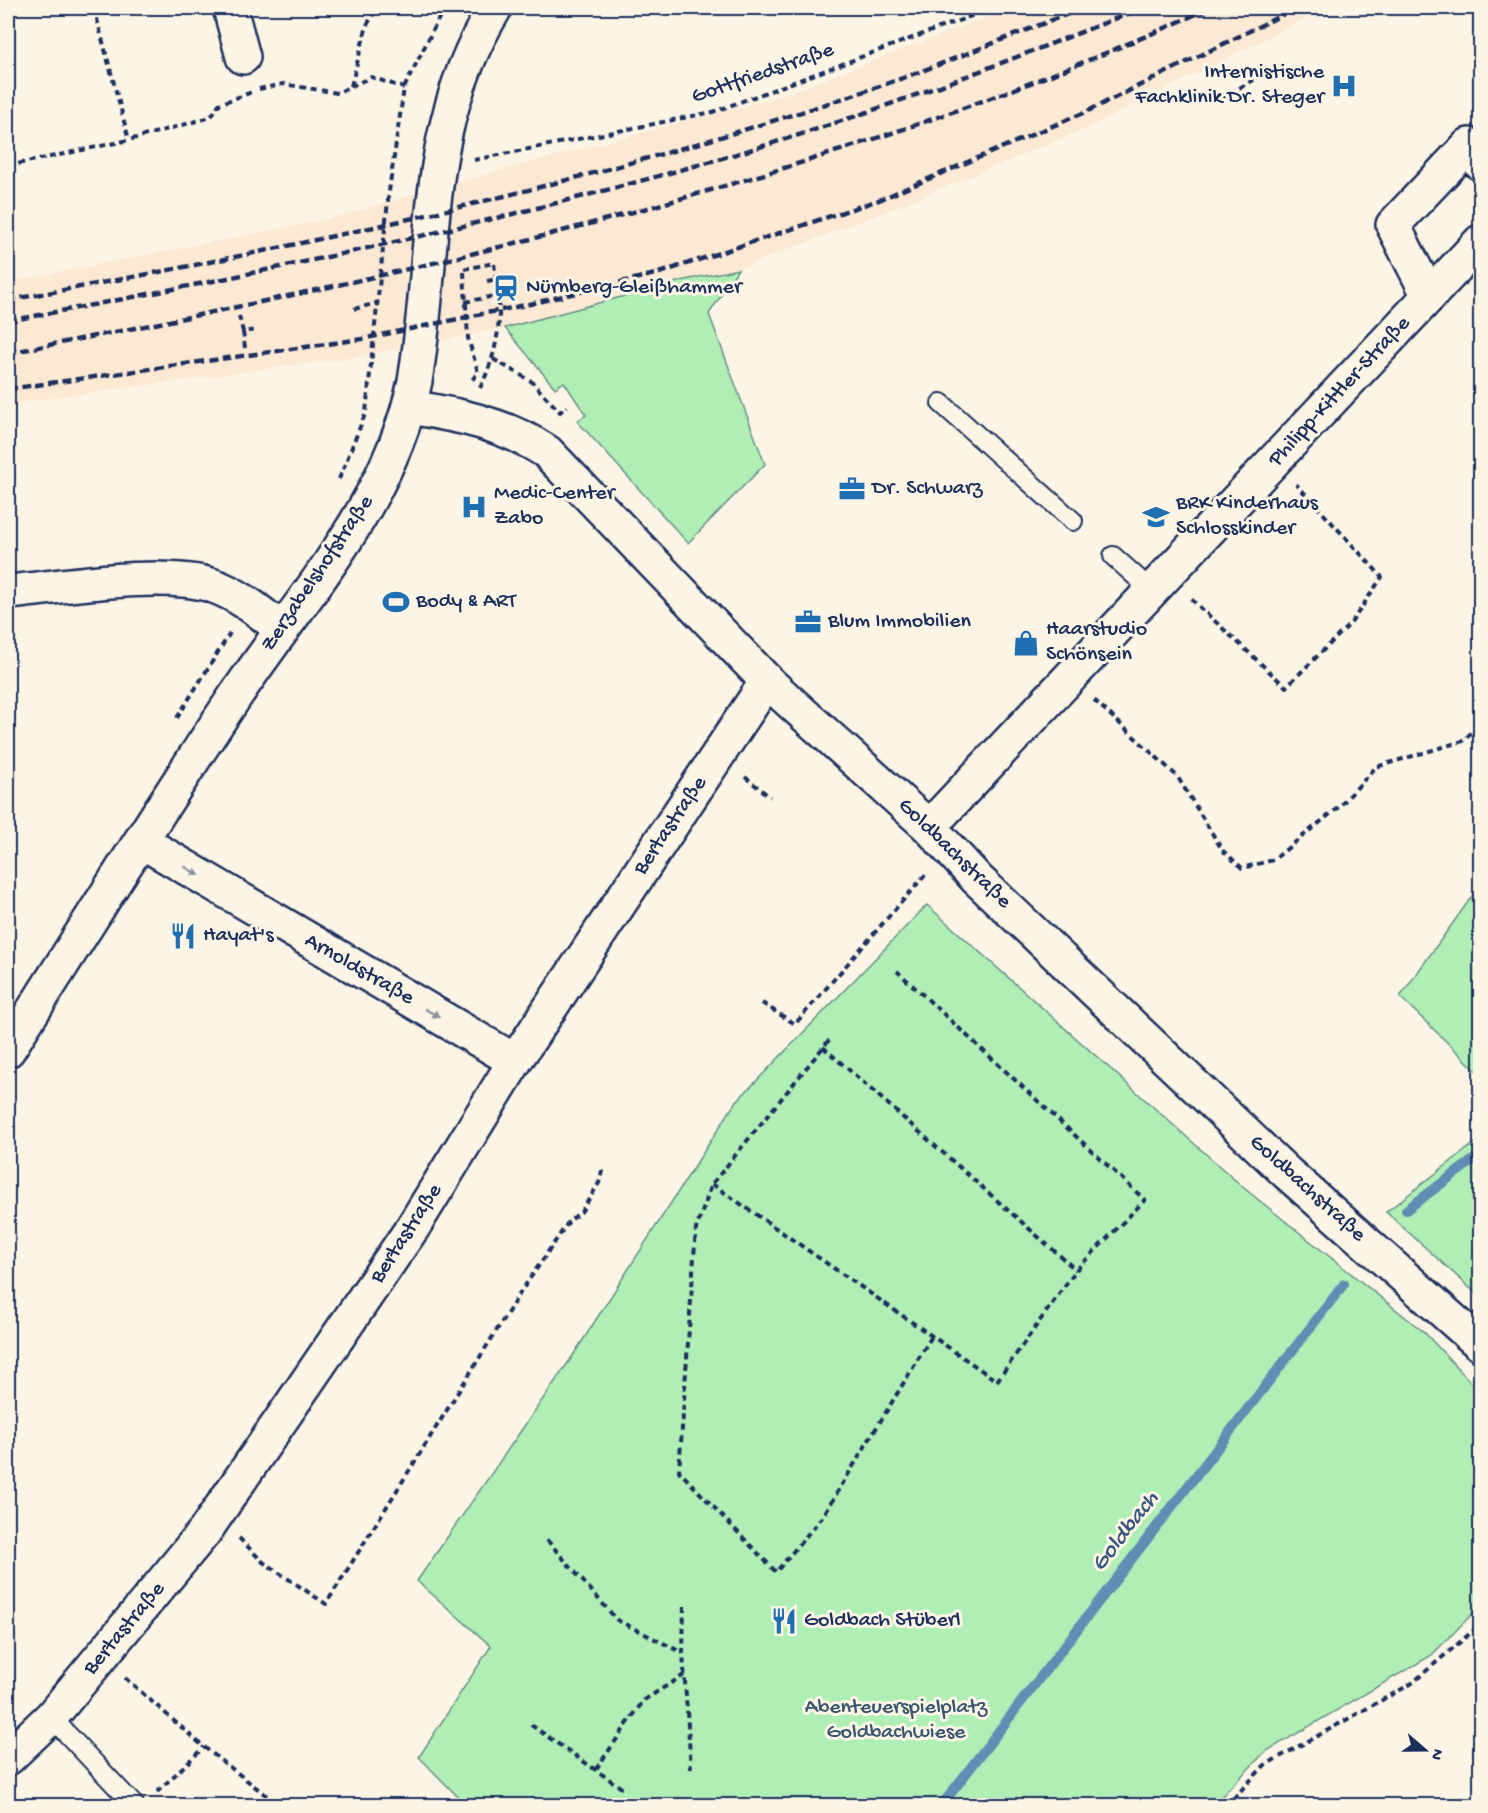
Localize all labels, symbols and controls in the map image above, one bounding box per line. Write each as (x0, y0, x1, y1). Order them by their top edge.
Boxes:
street label: Gottfriedstraße (689, 37, 838, 110)
place label: Internistische Fachklinik Dr. Steger (1134, 60, 1326, 111)
hospital icon: Internistische Fachklinik Dr. Steger (1329, 71, 1359, 101)
station icon: Nürnberg-Gleißhammer (491, 273, 521, 303)
place label: Nürnberg-Gleißhammer (526, 275, 744, 301)
street label: Philipp-Kittler-Straße (1263, 311, 1417, 473)
office icon: Dr. Schwarz (837, 474, 867, 504)
place label: Dr. Schwarz (870, 476, 984, 502)
place label: Medic-Center Zabo (494, 481, 617, 532)
street label: Zerzabelshofstraße (256, 490, 380, 657)
place label: BRK Kinderhaus Schlosskinder (1175, 491, 1319, 542)
hospital icon: Medic-Center Zabo (459, 492, 489, 522)
school or university icon: BRK Kinderhaus Schlosskinder (1141, 502, 1171, 532)
sports icon: Body & ART (381, 587, 411, 617)
place label: Body & ART (415, 589, 517, 615)
office icon: Blum Immobilien (793, 607, 823, 637)
place label: Blum Immobilien (827, 609, 972, 635)
place label: Haarstudio Schönsein (1046, 617, 1147, 668)
shop icon: Haarstudio Schönsein (1011, 628, 1041, 658)
street label: Bertastraße (628, 771, 714, 881)
street label: Goldbachstraße (892, 793, 1017, 915)
one-way arrow (184, 866, 200, 877)
restaurant icon: Hayat's (168, 921, 198, 951)
place label: Hayat's (203, 923, 274, 949)
street label: Arnoldstraße (300, 928, 419, 1012)
one-way arrow (424, 1007, 440, 1018)
street label: Goldbachstraße (1243, 1130, 1371, 1249)
street label: Bertastraße (365, 1179, 449, 1289)
water label: Goldbach (1086, 1485, 1167, 1578)
street label: Bertastraße (78, 1577, 172, 1682)
restaurant icon: Goldbach Stüberl (769, 1606, 799, 1636)
place label: Goldbach Stüberl (804, 1608, 961, 1634)
park label: Abenteuerspielplatz Goldbachwiese (805, 1695, 989, 1746)
north arrow (1395, 1720, 1455, 1780)
text: N (1425, 1746, 1447, 1763)

